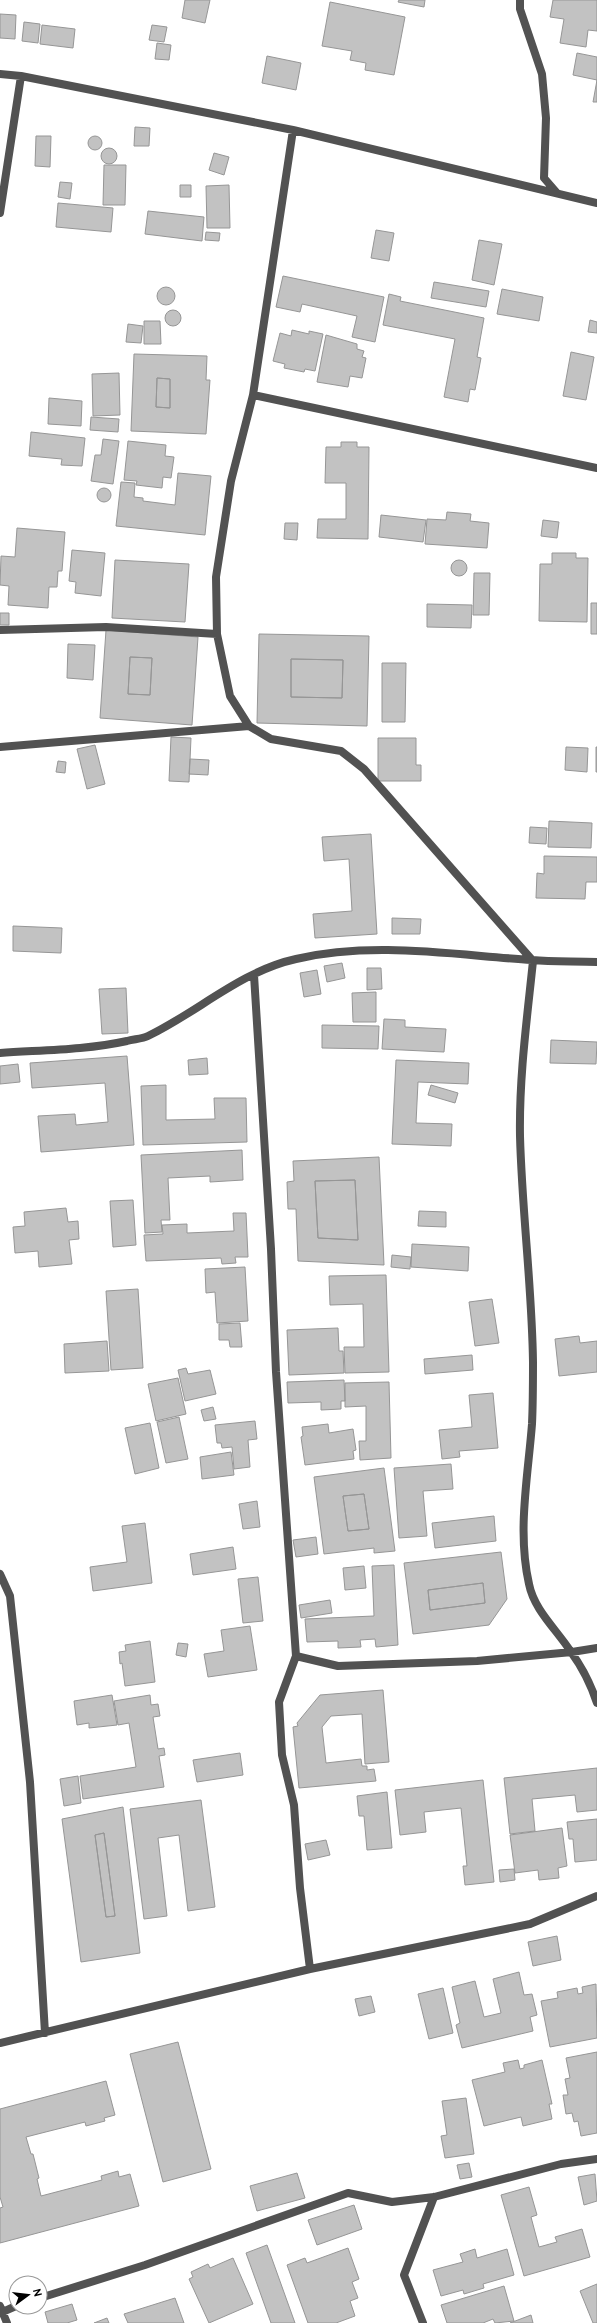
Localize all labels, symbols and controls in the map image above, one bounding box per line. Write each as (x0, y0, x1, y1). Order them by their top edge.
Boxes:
north arrow (8, 2275, 48, 2315)
text: N (29, 2287, 44, 2298)

